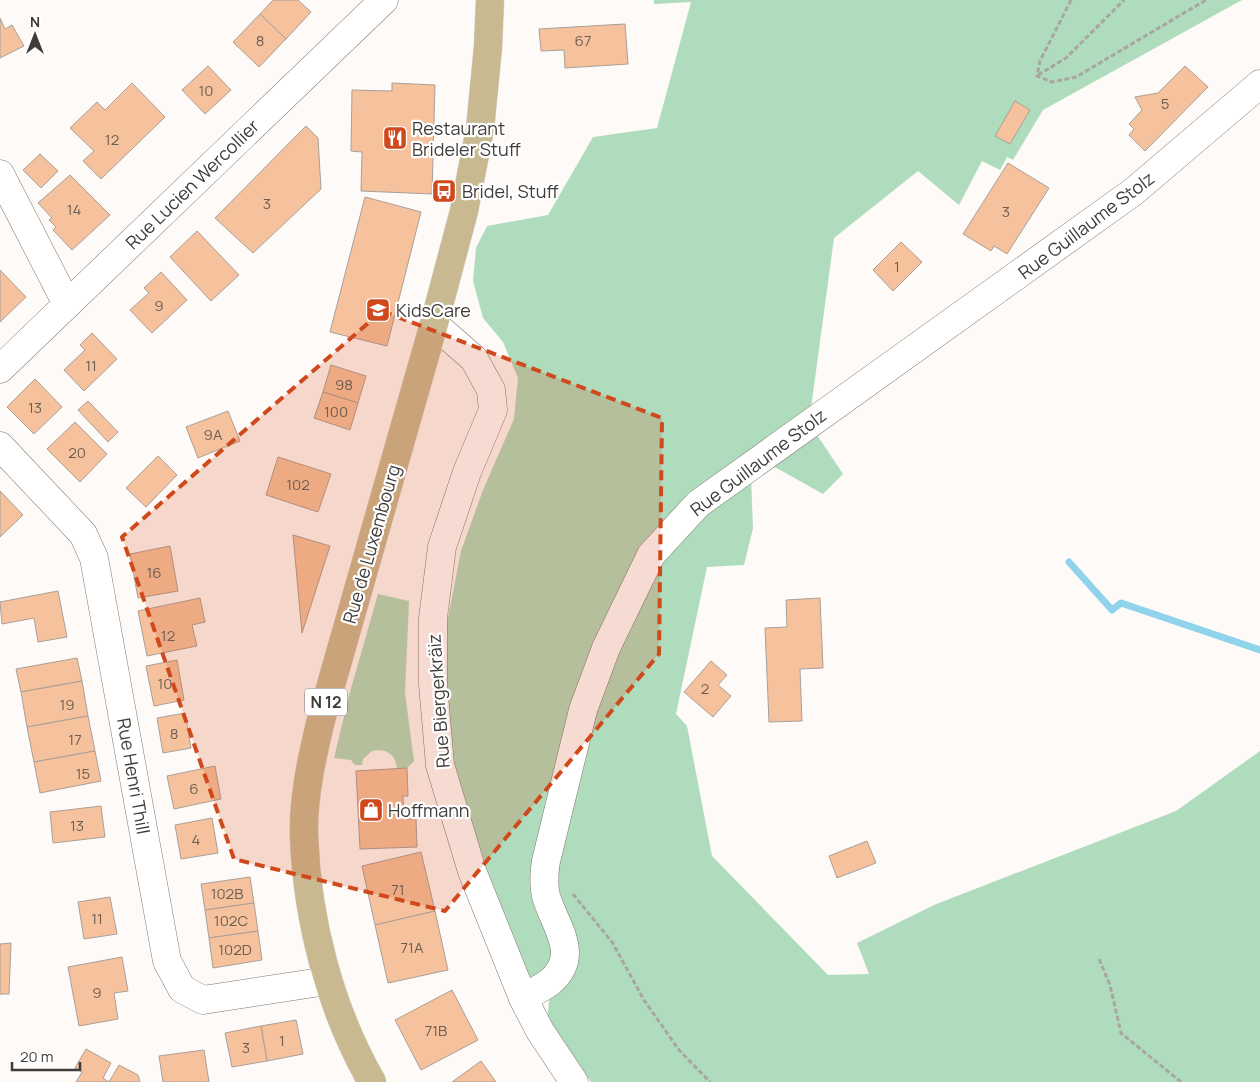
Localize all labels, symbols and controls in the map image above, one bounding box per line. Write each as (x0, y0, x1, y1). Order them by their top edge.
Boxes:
north arrow (10, 10, 60, 60)
text: N (30, 12, 40, 31)
house number: 8 (256, 30, 264, 51)
house number: 67 (575, 30, 591, 51)
house number: 10 (199, 80, 214, 101)
house number: 5 (1161, 93, 1169, 114)
street label: Rue Lucien Wercollier (120, 114, 264, 254)
place label: Restaurant Brideler Stuff (412, 116, 521, 161)
restaurant icon: Restaurant Brideler Stuff (382, 125, 408, 151)
house number: 12 (105, 129, 119, 150)
street label: Rue Guillaume Stolz (1013, 166, 1159, 284)
bus stop icon: Bridel, Stuff (431, 178, 457, 204)
place label: Bridel, Stuff (462, 179, 558, 203)
house number: 3 (263, 193, 271, 214)
house number: 14 (67, 199, 81, 220)
house number: 3 (1002, 201, 1010, 222)
house number: 1 (894, 256, 900, 277)
house number: 9 (154, 295, 164, 316)
school or university icon: KidsCare (365, 297, 391, 323)
place label: KidsCare (396, 298, 471, 322)
house number: 11 (85, 355, 97, 376)
house number: 98 (335, 374, 353, 395)
house number: 13 (28, 397, 42, 418)
house number: 100 (324, 401, 348, 422)
street label: Rue Guillaume Stolz (685, 403, 831, 521)
house number: 9A (204, 424, 223, 445)
house number: 20 (68, 442, 86, 463)
street label: Rue de Luxembourg (337, 462, 405, 626)
house number: 102 (286, 474, 310, 495)
house number: 16 (146, 562, 162, 583)
house number: 12 (161, 625, 175, 646)
street label: Rue Biergerkräiz (421, 633, 455, 769)
house number: 10 (158, 673, 173, 694)
house number: 2 (701, 678, 709, 699)
road number: N 12 (305, 689, 347, 716)
house number: 19 (59, 694, 75, 715)
street label: Rue Henri Thill (112, 716, 156, 836)
house number: 8 (170, 723, 178, 744)
house number: 17 (68, 729, 82, 750)
house number: 15 (76, 763, 90, 784)
house number: 6 (189, 778, 199, 799)
shop icon: Hoffmann (358, 797, 384, 823)
place label: Hoffmann (388, 798, 470, 822)
house number: 13 (70, 815, 84, 836)
house number: 4 (192, 829, 201, 850)
house number: 71 (391, 879, 405, 900)
house number: 102B (211, 883, 243, 904)
house number: 11 (91, 908, 103, 929)
house number: 102C (214, 910, 248, 931)
house number: 71A (401, 937, 424, 958)
house number: 102D (218, 939, 252, 960)
house number: 9 (92, 982, 102, 1003)
house number: 71B (425, 1020, 447, 1041)
house number: 1 (279, 1030, 285, 1051)
house number: 3 (242, 1037, 250, 1058)
scale bar (12, 1040, 80, 1072)
text: 20 m (20, 1046, 53, 1067)

